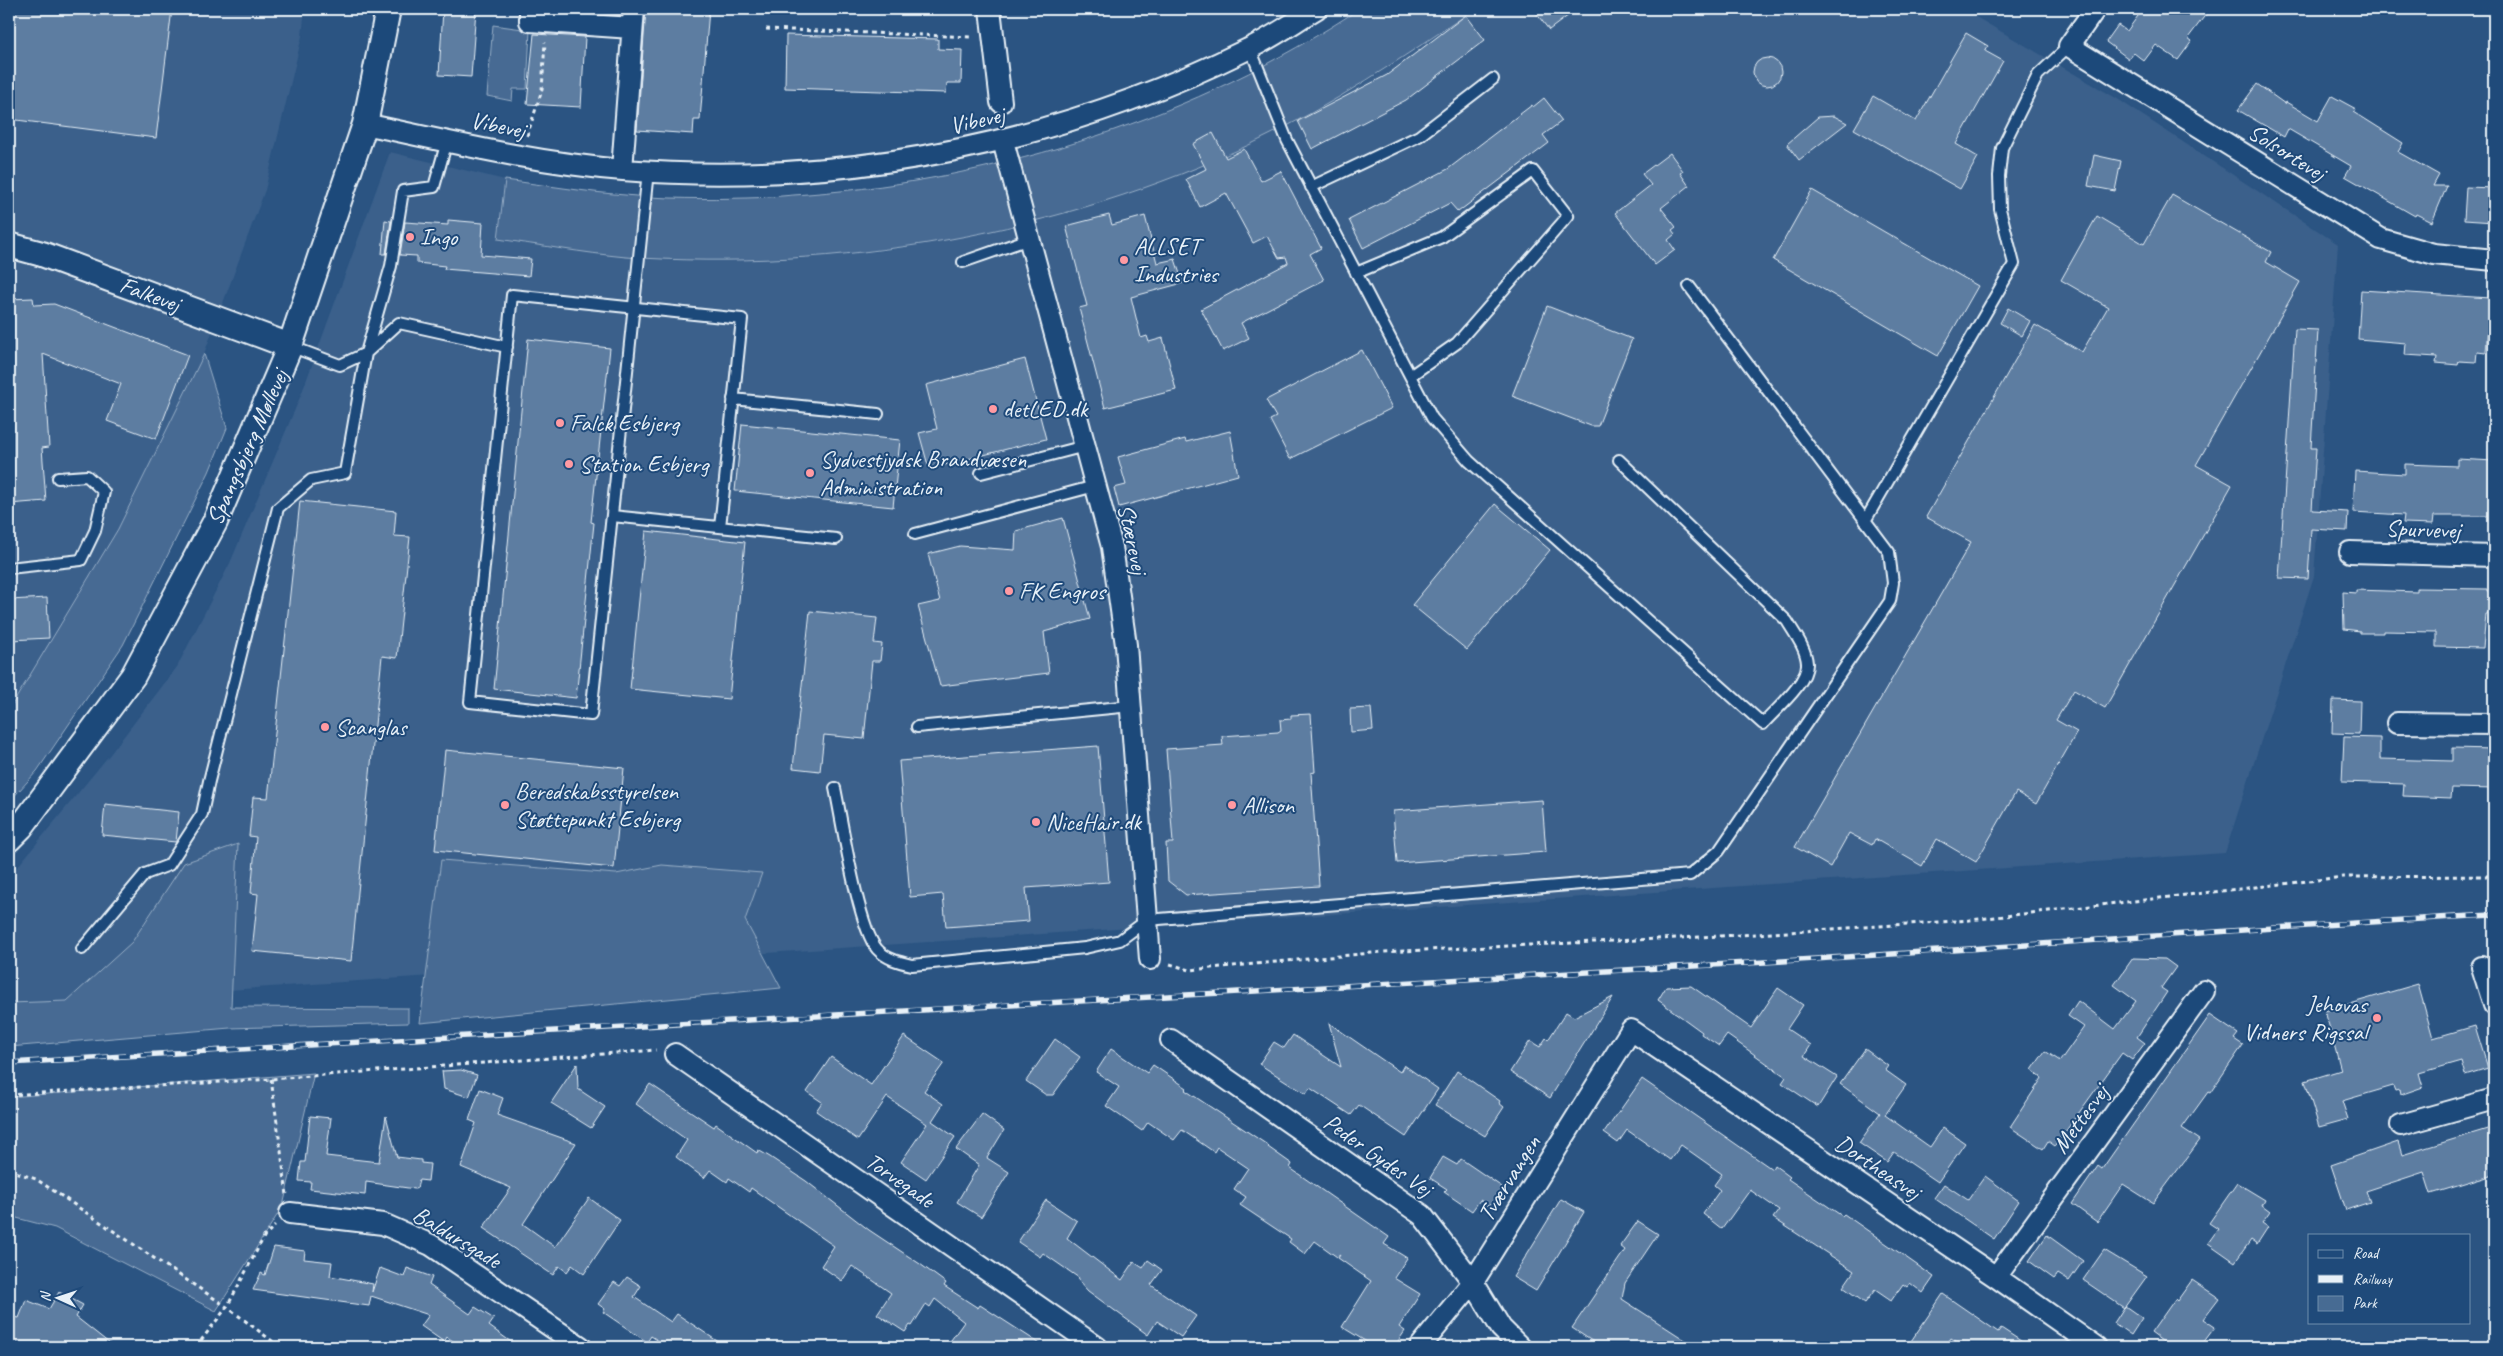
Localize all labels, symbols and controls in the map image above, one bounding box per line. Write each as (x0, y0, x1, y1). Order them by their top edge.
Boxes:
street label: Vibevej (947, 98, 1010, 141)
street label: Vibevej (468, 105, 531, 146)
street label: Solsortevej (2243, 117, 2334, 189)
place label: Ingo (420, 222, 459, 252)
marker: Ingo (404, 231, 416, 243)
place label: ALLSET Industries (1134, 231, 1220, 289)
marker: ALLSET Industries (1118, 254, 1130, 266)
street label: Falkevej (116, 269, 187, 320)
street label: Spangsbjerg Møllevej (199, 362, 296, 529)
place label: detLED.dk (1003, 394, 1090, 424)
marker: detLED.dk (987, 403, 999, 415)
place label: Falck Esbjerg (570, 408, 681, 438)
marker: Falck Esbjerg (554, 417, 566, 429)
place label: Sydvestjydsk Brandvæsen Administration (820, 444, 1027, 502)
place label: Station Esbjerg (579, 449, 711, 479)
marker: Station Esbjerg (563, 458, 575, 470)
marker: Sydvestjydsk Brandvæsen Administration (804, 467, 816, 479)
street label: Stærevej (1111, 501, 1156, 580)
street label: Spurvevej (2385, 513, 2464, 545)
place label: FK Engros (1019, 576, 1108, 606)
marker: FK Engros (1003, 585, 1015, 597)
place label: Scanglas (335, 712, 408, 742)
marker: Scanglas (319, 721, 331, 733)
place label: Beredskabsstyrelsen Støttepunkt Esbjerg (515, 776, 682, 834)
place label: Allison (1242, 790, 1295, 820)
marker: Beredskabsstyrelsen Støttepunkt Esbjerg (499, 799, 511, 811)
marker: Allison (1226, 799, 1238, 811)
place label: NiceHair.dk (1046, 807, 1143, 837)
marker: NiceHair.dk (1030, 816, 1042, 828)
place label: Jehovas Vidners Rigssal (2243, 989, 2371, 1047)
marker: Jehovas Vidners Rigssal (2371, 1012, 2383, 1024)
street label: Mettesvej (2045, 1076, 2117, 1159)
street label: Peder Gydes Vej (1318, 1107, 1441, 1205)
street label: Dortheasvej (1830, 1128, 1929, 1208)
street label: Tværvangen (1471, 1129, 1547, 1227)
street label: Torvegade (860, 1146, 942, 1216)
street label: Baldursgade (407, 1199, 509, 1276)
legend (2308, 1234, 2470, 1324)
text: Road (2353, 1244, 2380, 1263)
text: Railway (2353, 1270, 2394, 1289)
north arrow (32, 1274, 82, 1324)
text: N (37, 1290, 54, 1302)
text: Park (2353, 1294, 2378, 1313)

